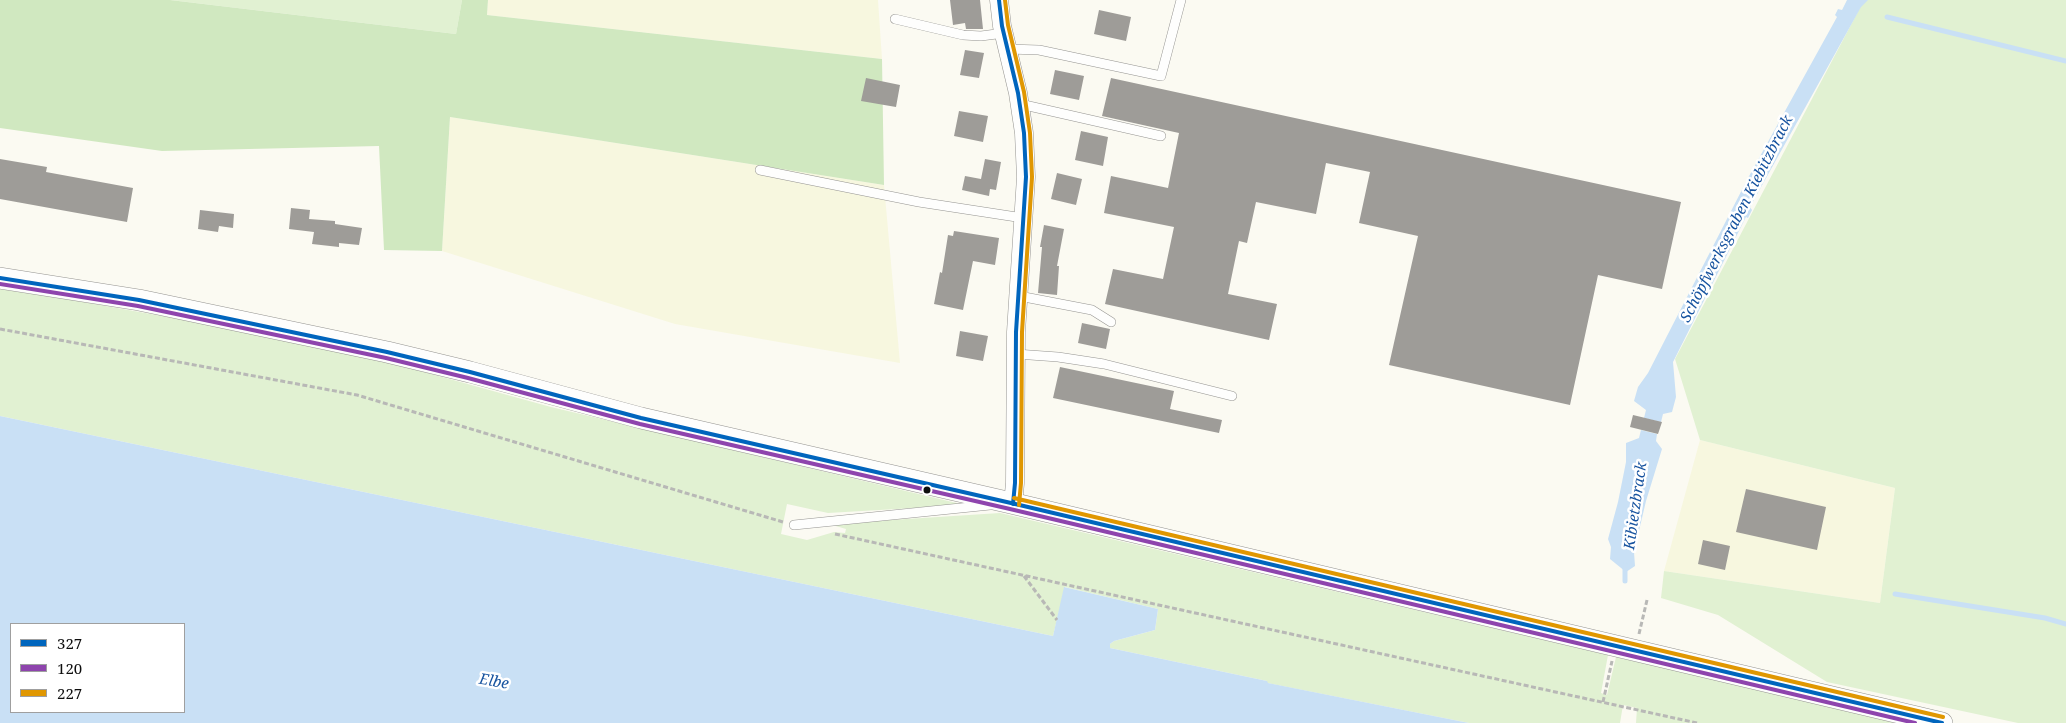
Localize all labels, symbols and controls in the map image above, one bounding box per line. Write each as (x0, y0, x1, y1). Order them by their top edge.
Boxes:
water label: Schöpfwerksgraben Kiebitzbrack (1677, 113, 1797, 325)
water label: Kibietzbrack (1621, 461, 1651, 551)
unlabelled marker (922, 485, 932, 495)
legend (10, 623, 185, 713)
text: 327 (57, 633, 82, 653)
text: 120 (57, 658, 82, 678)
water label: Elbe (478, 671, 510, 693)
text: 227 (57, 683, 82, 703)

